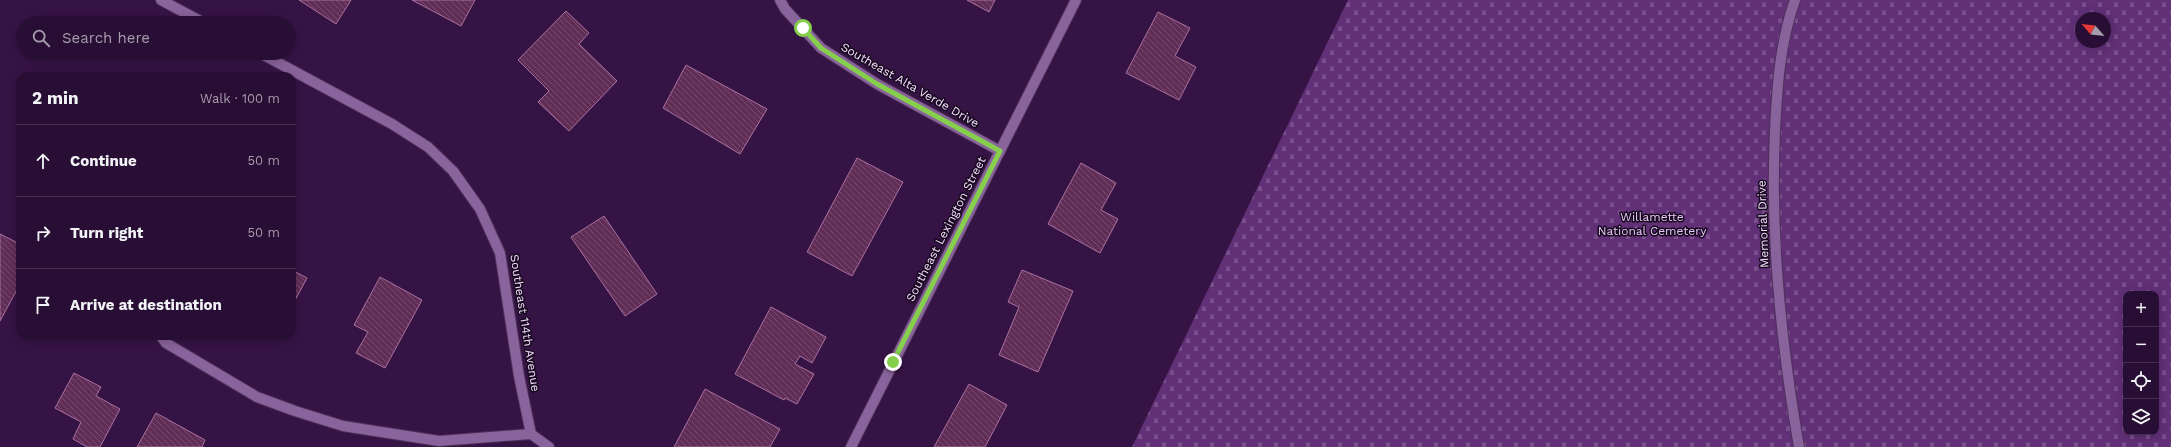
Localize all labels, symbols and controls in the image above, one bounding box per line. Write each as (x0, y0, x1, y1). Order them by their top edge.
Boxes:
north arrow (2075, 12, 2111, 48)
search box (16, 16, 296, 60)
route start (794, 19, 812, 37)
icon: search (30, 27, 52, 49)
text: Search here (62, 29, 150, 47)
street label: Southeast Alta Verde Drive (838, 40, 982, 130)
text: 2 min (32, 88, 78, 108)
text: Walk · 100 m (200, 91, 280, 106)
icon: ahead (32, 150, 54, 172)
text: Continue (70, 152, 137, 170)
text: 50 m (248, 153, 280, 168)
street label: Southeast Lexington Street (903, 154, 989, 304)
street label: Memorial Drive (1754, 180, 1772, 268)
park label: Willamette National Cemetery (1598, 210, 1707, 238)
icon: right (32, 222, 54, 244)
text: Turn right (70, 224, 143, 242)
text: 50 m (248, 225, 280, 240)
street label: Southeast 114th Avenue (507, 253, 543, 393)
map controls (2123, 291, 2159, 435)
button: + (2123, 291, 2159, 327)
icon: arrive (32, 294, 54, 316)
text: Arrive at destination (70, 296, 222, 314)
button: − (2123, 327, 2159, 363)
route end (884, 353, 902, 371)
button: locate (2123, 363, 2159, 399)
button: layers (2123, 399, 2159, 435)

